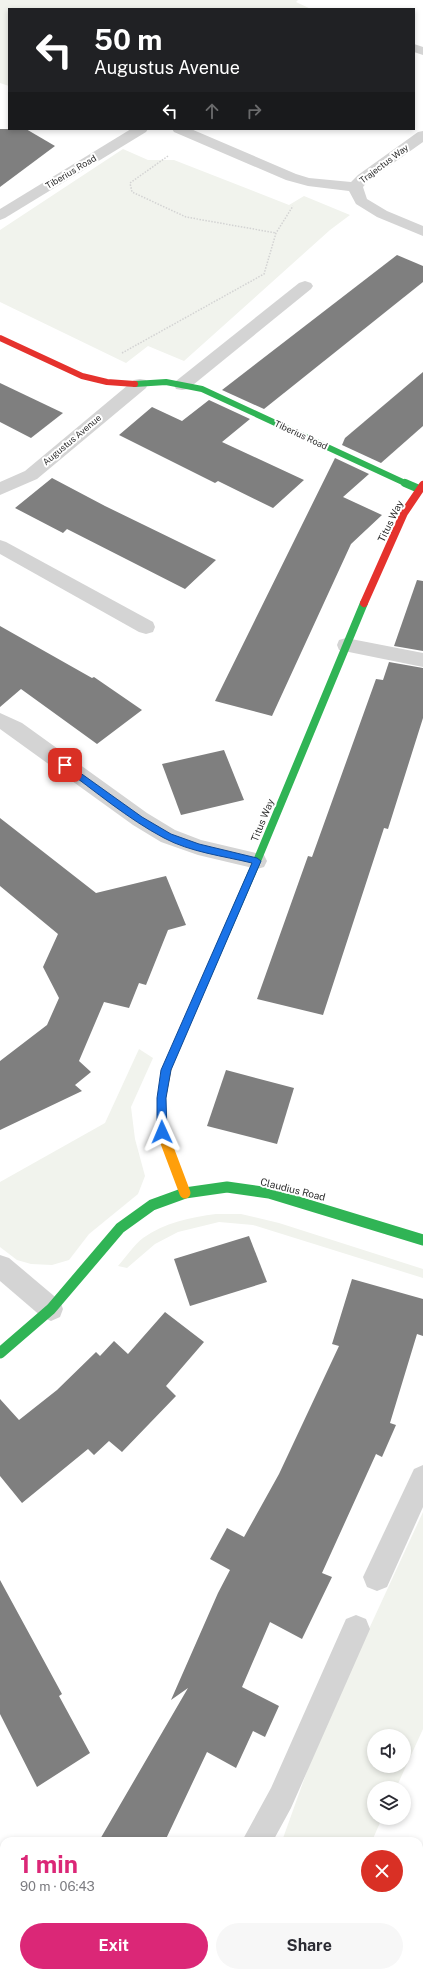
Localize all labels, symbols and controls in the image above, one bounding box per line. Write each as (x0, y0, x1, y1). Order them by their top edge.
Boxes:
text: 50 m (94, 23, 162, 56)
icon: left (28, 24, 80, 76)
text: Augustus Avenue (94, 57, 240, 78)
icon: left (159, 100, 181, 122)
icon: ahead (201, 100, 223, 122)
icon: right (243, 100, 265, 122)
street label: Trajectus Way (357, 141, 411, 186)
street label: Tiberius Road (43, 152, 98, 191)
street label: Augustus Avenue (40, 412, 103, 467)
street label: Tiberius Road (273, 417, 329, 452)
street label: Titus Way (375, 498, 406, 544)
pin (48, 748, 82, 782)
icon: arrive (54, 754, 76, 776)
street label: Titus Way (248, 796, 276, 843)
position arrow (141, 1111, 183, 1153)
street label: Claudius Road (259, 1175, 327, 1203)
map controls (367, 1729, 411, 1825)
button: sound (367, 1729, 411, 1773)
button: layers (367, 1781, 411, 1825)
text: 1 min (20, 1850, 78, 1878)
button: close (361, 1850, 403, 1892)
text: 90 m · 06:43 (20, 1879, 95, 1894)
button: Exit (20, 1923, 208, 1969)
button: Share (216, 1923, 403, 1969)

